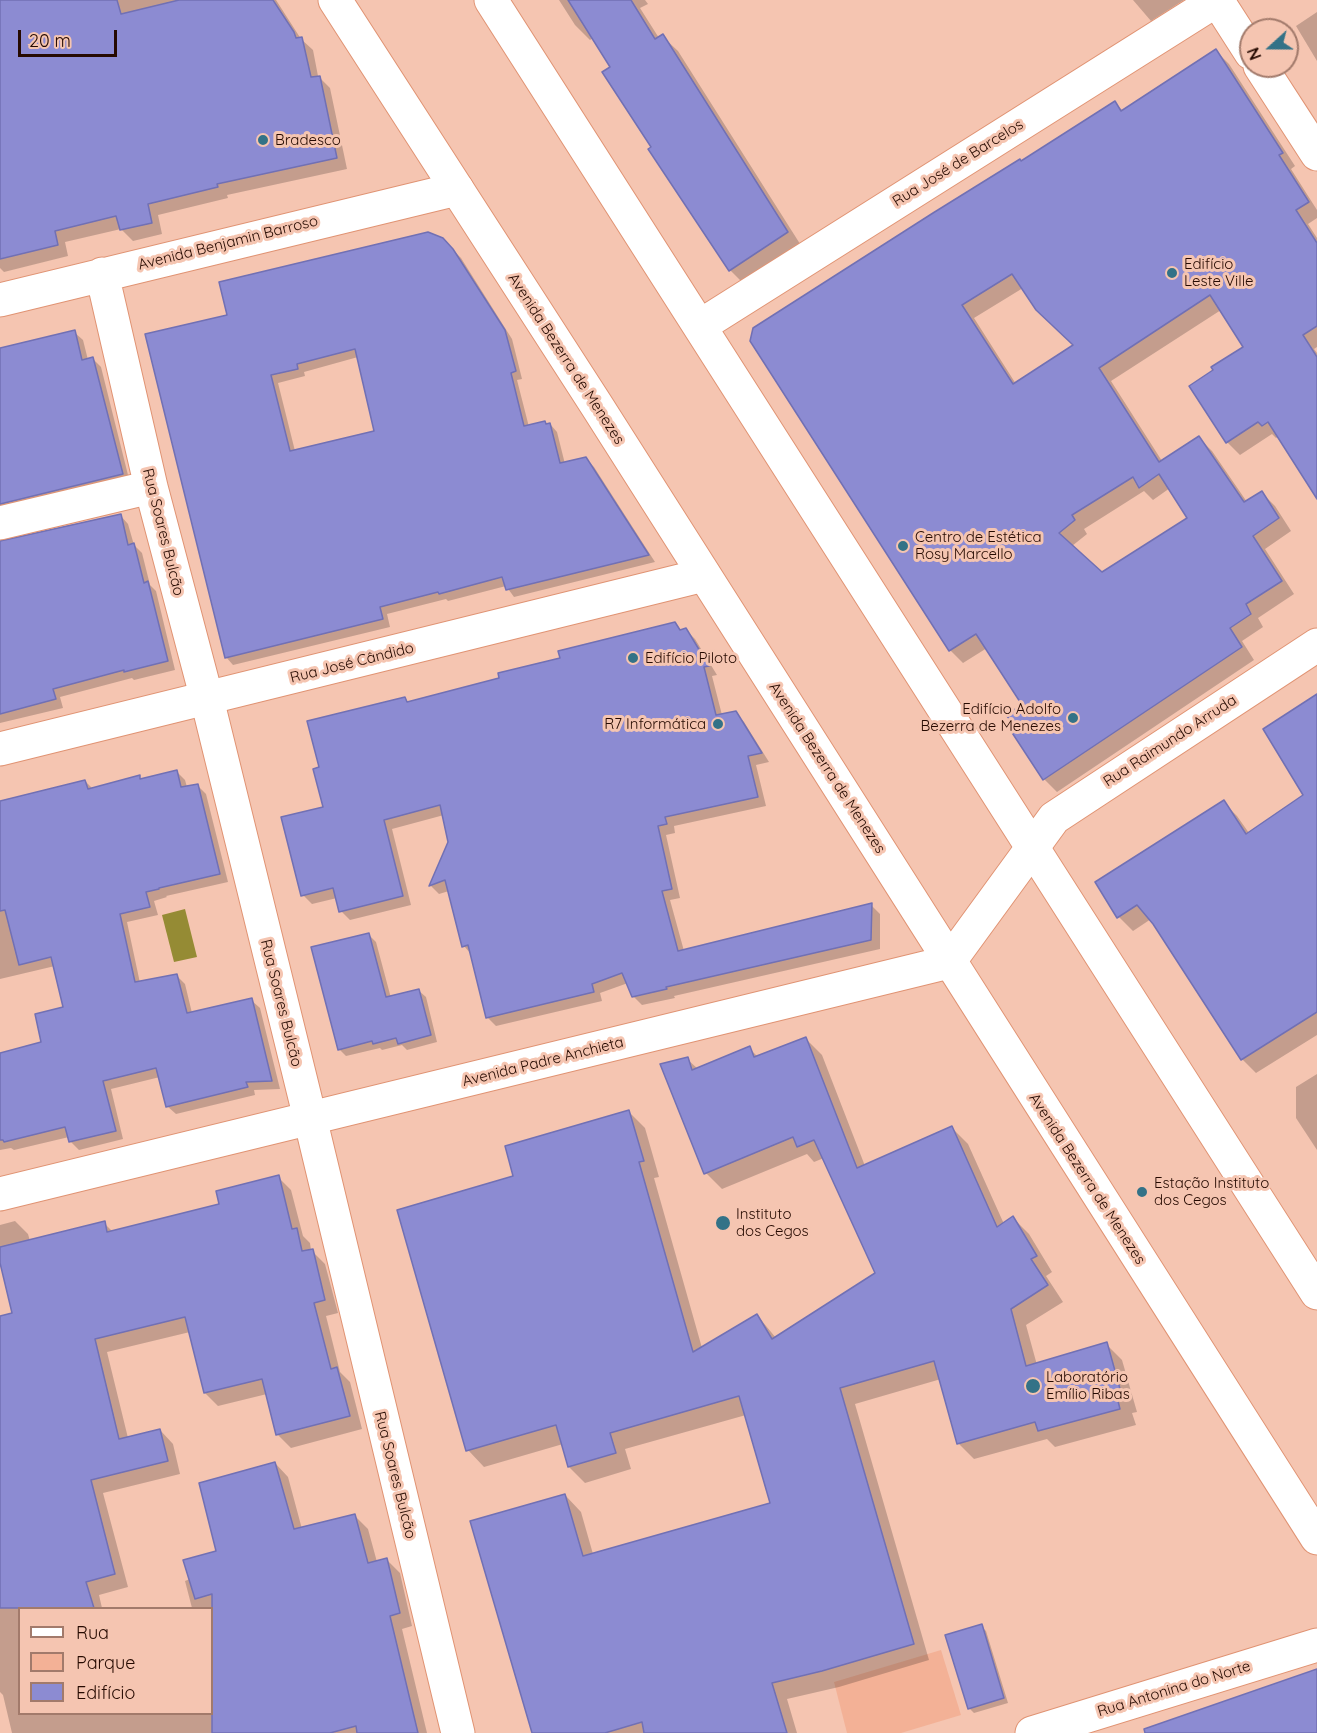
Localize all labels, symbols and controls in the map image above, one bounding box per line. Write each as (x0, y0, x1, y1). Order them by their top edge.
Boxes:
scale bar (21, 18, 120, 56)
north arrow (1239, 18, 1299, 78)
text: 20 m (29, 29, 71, 52)
text: N (1243, 45, 1266, 63)
street label: Rua José de Barcelos (889, 116, 1027, 210)
place label: Bradesco (275, 131, 341, 149)
marker: Bradesco (256, 133, 270, 147)
street label: Avenida Benjamin Barroso (136, 212, 320, 274)
place label: Edifício Leste Ville (1184, 255, 1253, 290)
marker: Edifício Leste Ville (1165, 266, 1179, 280)
street label: Avenida Bezerra de Menezes (504, 270, 628, 448)
street label: Rua Soares Bulcão (138, 466, 188, 598)
place label: Centro de Estética Rosy Marcello (915, 528, 1041, 563)
marker: Centro de Estética Rosy Marcello (896, 539, 910, 553)
street label: Rua José Cândido (288, 639, 416, 687)
place label: Edifício Piloto (645, 649, 737, 667)
marker: Edifício Piloto (626, 651, 640, 665)
street label: Avenida Bezerra de Menezes (765, 679, 889, 857)
street label: Rua Raimundo Arruda (1100, 691, 1240, 791)
place label: Edifício Adolfo Bezerra de Menezes (920, 700, 1061, 735)
marker: Edifício Adolfo Bezerra de Menezes (1066, 711, 1080, 725)
place label: R7 Informática (604, 715, 706, 733)
marker: R7 Informática (711, 717, 725, 731)
street label: Rua Soares Bulcão (256, 937, 306, 1069)
street label: Avenida Padre Anchieta (461, 1033, 625, 1091)
street label: Avenida Bezerra de Menezes (1025, 1090, 1149, 1268)
place label: Estação Instituto dos Cegos (1154, 1174, 1269, 1209)
marker: Estação Instituto dos Cegos (1135, 1185, 1149, 1199)
place label: Instituto dos Cegos (736, 1205, 809, 1240)
marker: Instituto dos Cegos (714, 1214, 732, 1232)
place label: Laboratório Emílio Ribas (1046, 1368, 1130, 1403)
marker: Laboratório Emílio Ribas (1024, 1377, 1042, 1395)
street label: Rua Soares Bulcão (370, 1409, 420, 1541)
legend (18, 1607, 213, 1715)
text: Rua (76, 1621, 109, 1644)
text: Parque (76, 1651, 135, 1674)
street label: Rua Antonina do Norte (1095, 1657, 1253, 1721)
text: Edifício (76, 1681, 135, 1704)

